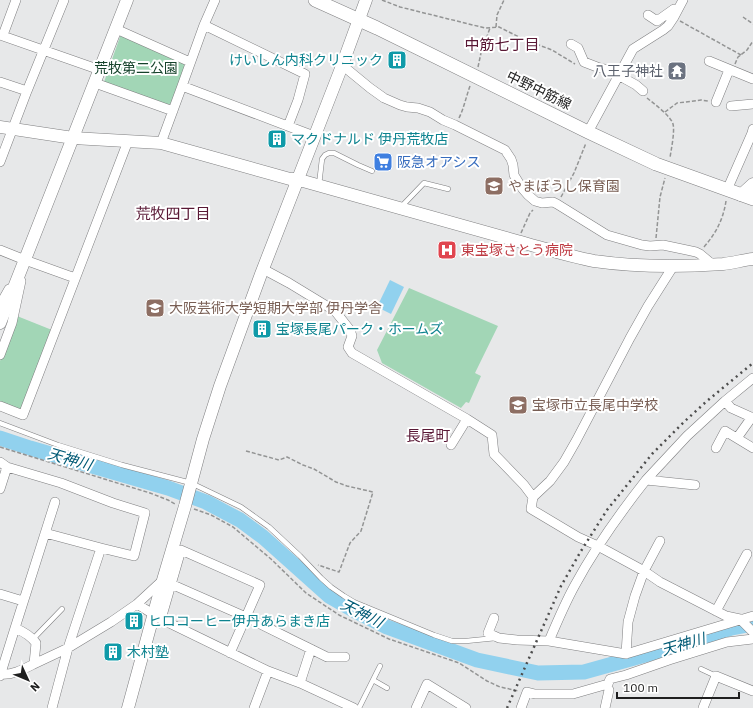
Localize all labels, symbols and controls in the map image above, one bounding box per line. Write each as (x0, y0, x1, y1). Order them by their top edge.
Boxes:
district label: 中筋七丁目 (464, 35, 540, 54)
building icon: けいしん内科クリニック (386, 49, 408, 71)
place label: けいしん内科クリニック (229, 51, 383, 69)
park label: 荒牧第二公園 (94, 59, 178, 77)
temple icon: 八王子神社 (666, 60, 688, 82)
place label: 八王子神社 (593, 62, 663, 80)
street label: 中野中筋線 (504, 67, 574, 113)
building icon: マクドナルド 伊丹荒牧店 (266, 128, 288, 150)
place label: マクドナルド 伊丹荒牧店 (291, 130, 448, 148)
supermarket icon: 阪急オアシス (372, 151, 394, 173)
place label: 阪急オアシス (397, 153, 480, 171)
school or university icon: やまぼうし保育園 (483, 175, 505, 197)
place label: やまぼうし保育園 (508, 177, 620, 195)
district label: 荒牧四丁目 (135, 204, 211, 223)
hospital icon: 東宝塚さとう病院 (436, 239, 458, 261)
place label: 東宝塚さとう病院 (461, 241, 573, 259)
school or university icon: 大阪芸術大学短期大学部 伊丹学舎 (144, 297, 166, 319)
place label: 大阪芸術大学短期大学部 伊丹学舎 (169, 299, 382, 317)
building icon: 宝塚長尾パーク・ホームズ (251, 318, 273, 340)
place label: 宝塚長尾パーク・ホームズ (276, 320, 443, 338)
school or university icon: 宝塚市立長尾中学校 (507, 394, 529, 416)
place label: 宝塚市立長尾中学校 (532, 396, 658, 414)
district label: 長尾町 (405, 426, 451, 445)
water label: 天神川 (46, 444, 96, 475)
water label: 天神川 (338, 594, 388, 633)
building icon: ヒロコーヒー伊丹あらまき店 (123, 610, 145, 632)
place label: ヒロコーヒー伊丹あらまき店 (148, 612, 330, 630)
water label: 天神川 (659, 628, 709, 659)
building icon: 木村塾 (102, 641, 124, 663)
place label: 木村塾 (127, 643, 169, 661)
north arrow (8, 660, 48, 700)
scale bar (617, 674, 739, 700)
text: N (27, 679, 43, 695)
text: 100 m (623, 680, 658, 695)

